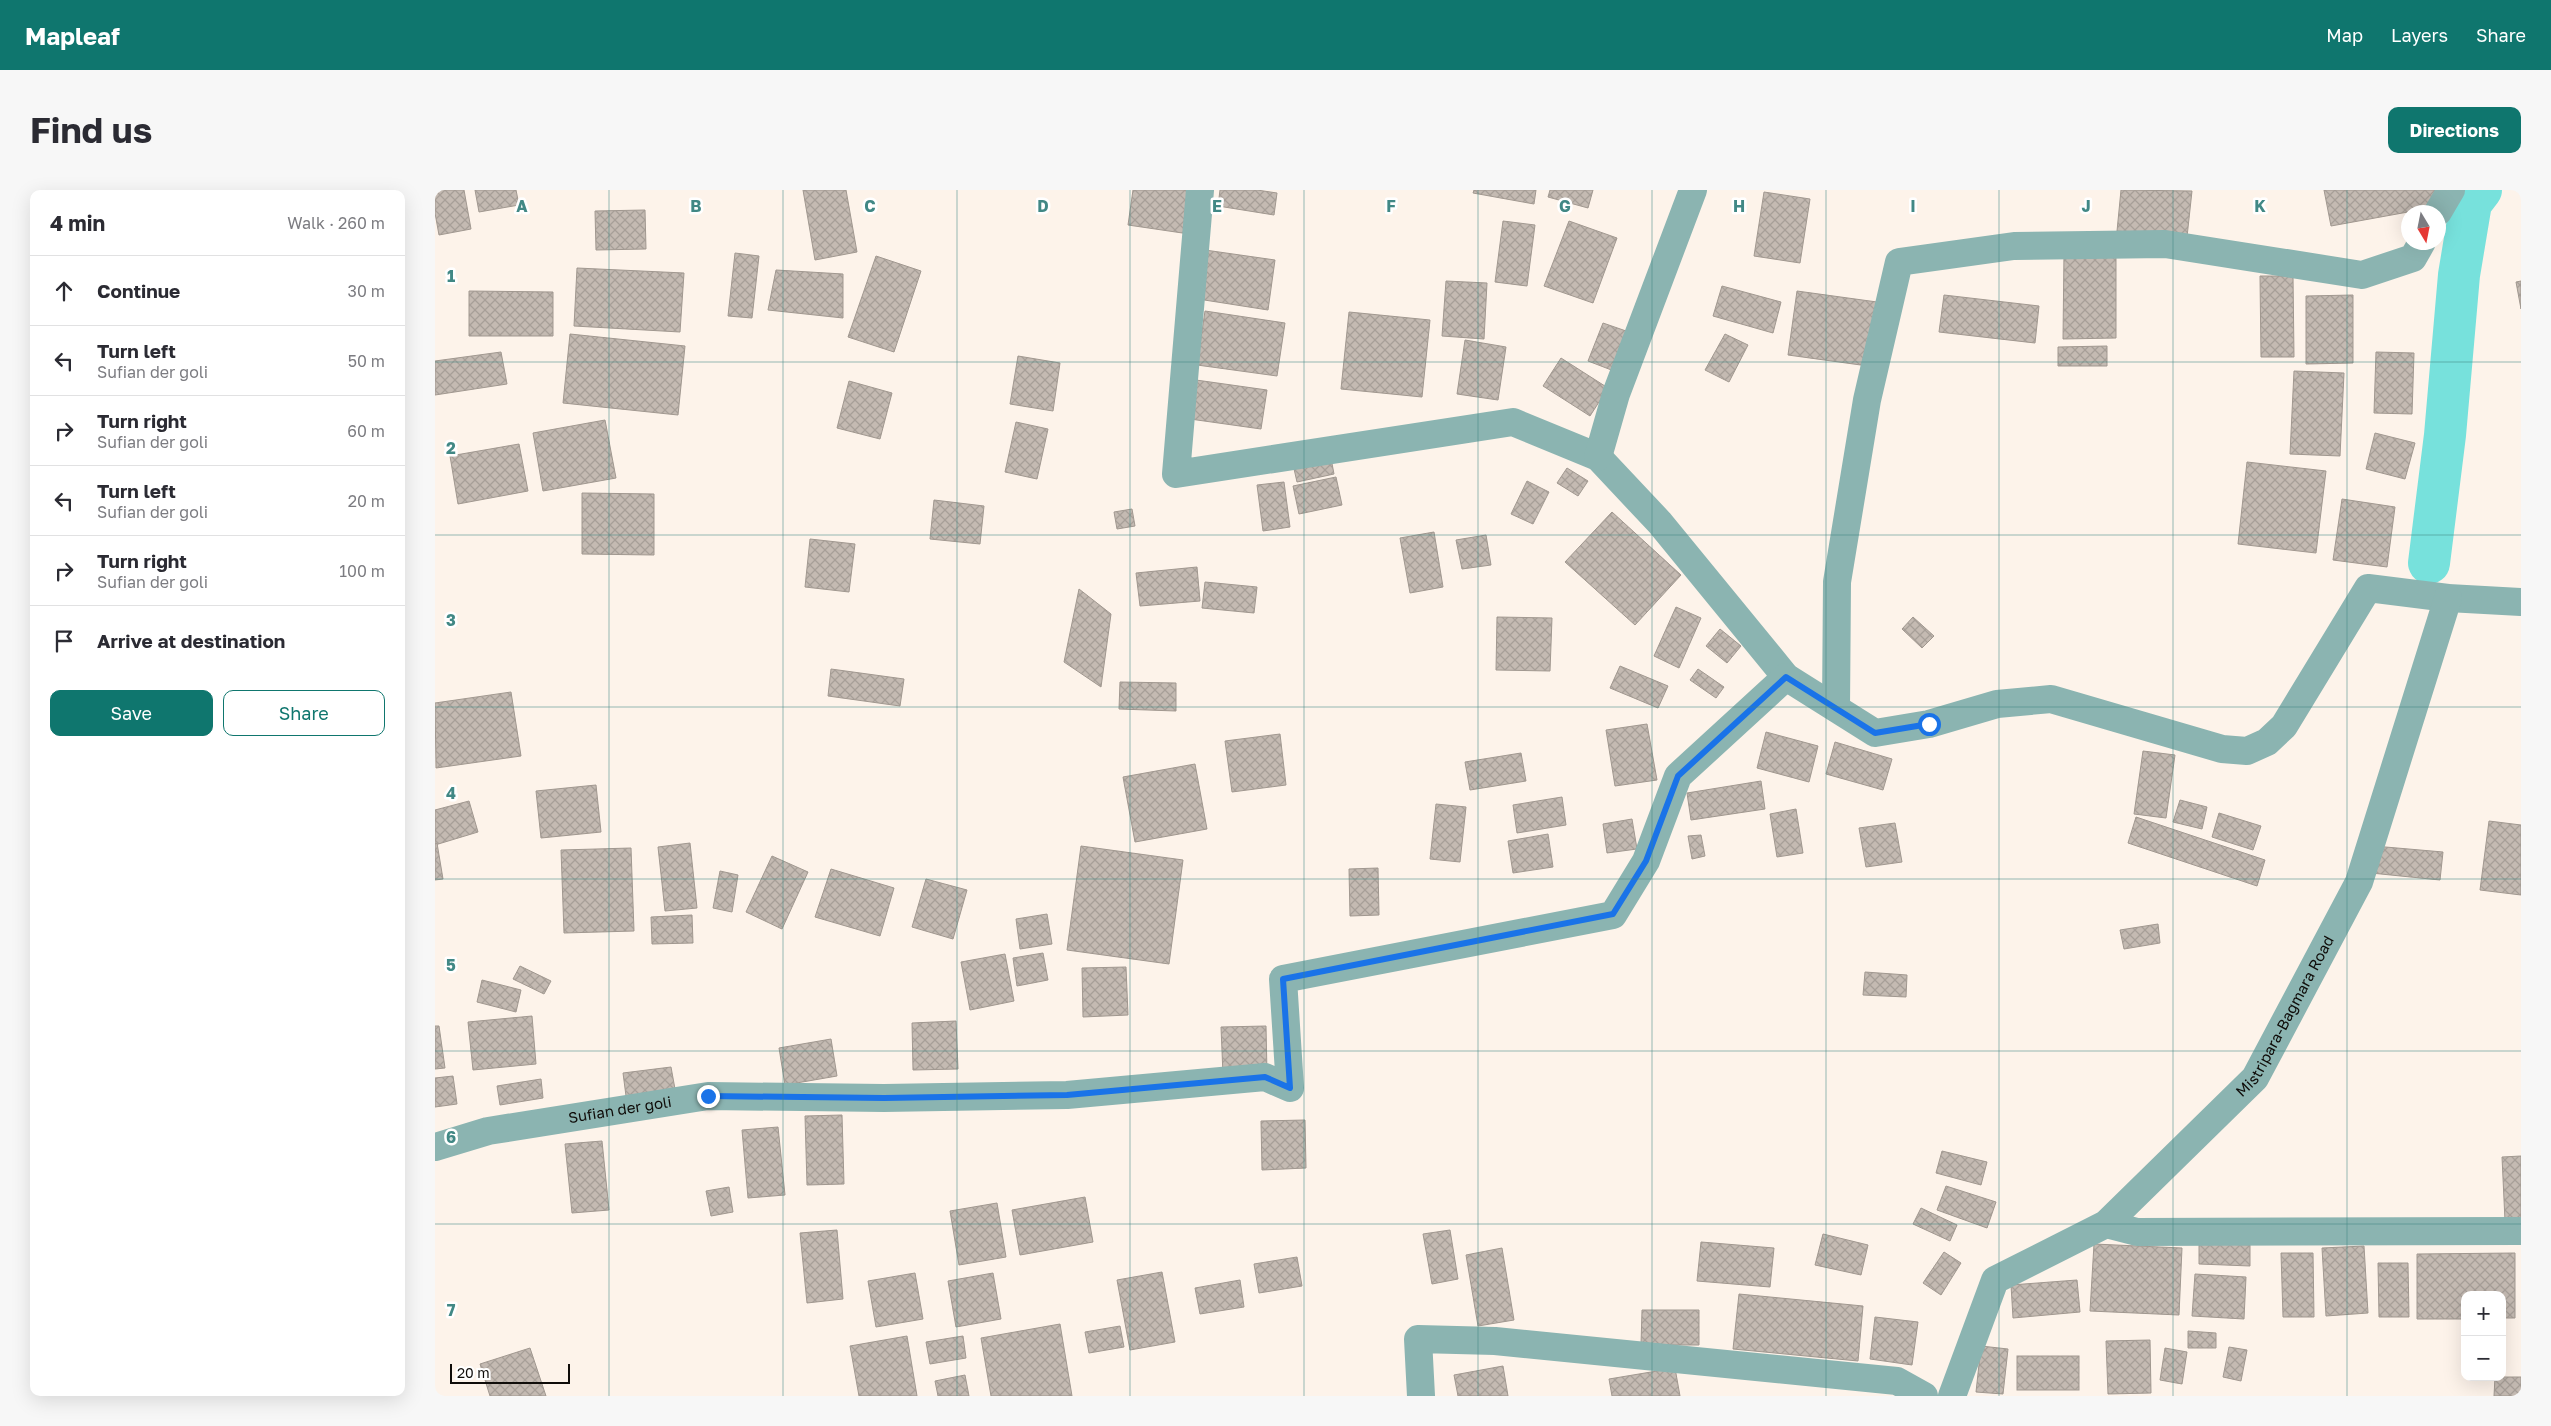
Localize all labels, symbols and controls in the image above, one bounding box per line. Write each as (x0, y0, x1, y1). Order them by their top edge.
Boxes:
text: Mapleaf (25, 21, 120, 50)
text: Map (2326, 24, 2363, 46)
text: Layers (2391, 24, 2448, 46)
text: Share (2476, 24, 2526, 46)
button: Directions (2388, 107, 2521, 153)
text: Find us (30, 109, 152, 151)
text: A (516, 196, 528, 216)
text: B (690, 196, 702, 216)
text: C (864, 196, 876, 216)
text: D (1037, 196, 1049, 216)
text: E (1212, 196, 1222, 216)
text: F (1386, 196, 1396, 216)
text: G (1559, 196, 1571, 216)
text: H (1733, 196, 1745, 216)
text: I (1910, 196, 1916, 216)
text: J (2081, 196, 2091, 216)
text: K (2254, 196, 2266, 216)
north arrow (2401, 205, 2446, 250)
text: 4 min (50, 210, 105, 236)
text: Walk · 260 m (287, 213, 385, 233)
text: 1 (447, 266, 455, 286)
icon: ahead (50, 277, 78, 305)
text: Continue (97, 279, 180, 302)
text: 30 m (348, 281, 385, 301)
text: Turn left (97, 339, 176, 362)
icon: left (50, 347, 78, 375)
text: 50 m (348, 351, 385, 371)
text: Sufian der goli (97, 362, 208, 382)
text: Turn right (97, 409, 187, 432)
icon: right (50, 417, 78, 445)
text: 60 m (347, 421, 385, 441)
text: Sufian der goli (97, 432, 208, 452)
text: 2 (446, 438, 456, 458)
text: Turn left (97, 479, 176, 502)
icon: left (50, 487, 78, 515)
text: 20 m (348, 491, 385, 511)
text: Sufian der goli (97, 502, 208, 522)
text: Turn right (97, 549, 187, 572)
icon: right (50, 557, 78, 585)
text: 100 m (339, 561, 385, 581)
text: Sufian der goli (97, 572, 208, 592)
text: 3 (446, 610, 456, 630)
icon: arrive (50, 627, 78, 655)
text: Arrive at destination (97, 629, 285, 652)
button: Save (50, 690, 213, 736)
button: Share (223, 690, 385, 736)
route start (1918, 713, 1941, 736)
text: 4 (446, 783, 456, 803)
street label: Mistripara-Bagmara Road (2232, 932, 2337, 1100)
text: 5 (446, 955, 456, 975)
route end (697, 1085, 720, 1108)
street label: Sufian der goli (567, 1092, 673, 1126)
text: 6 (446, 1127, 456, 1147)
map controls (2461, 1291, 2506, 1381)
button: + (2461, 1291, 2506, 1336)
text: 7 (447, 1300, 456, 1320)
button: − (2461, 1336, 2506, 1381)
scale bar (450, 1361, 570, 1384)
text: 20 m (457, 1364, 490, 1381)

